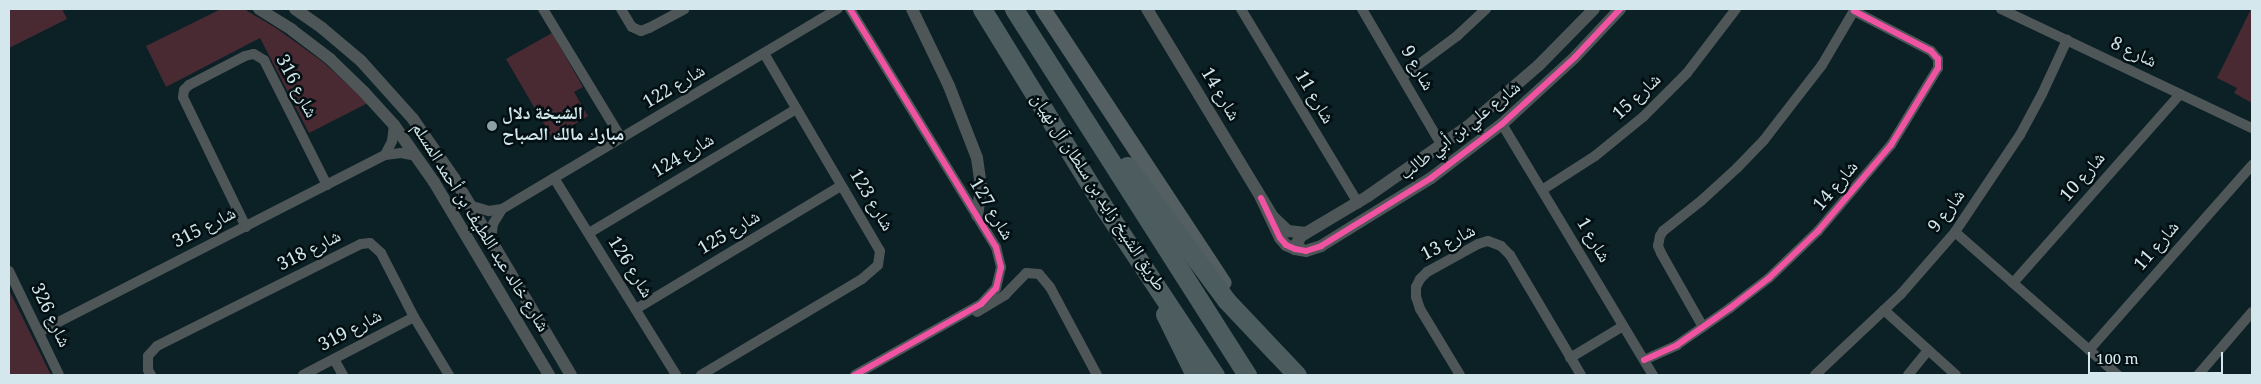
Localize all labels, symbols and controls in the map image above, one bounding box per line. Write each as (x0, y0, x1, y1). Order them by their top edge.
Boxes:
street label: شارع 8 (2107, 34, 2159, 74)
street label: شارع 9 (1395, 43, 1437, 95)
street label: شارع 316 (269, 52, 321, 122)
street label: شارع 122 (640, 61, 710, 115)
street label: شارع 14 (1195, 64, 1243, 126)
street label: شارع 11 (1289, 67, 1337, 129)
street label: شارع 15 (1609, 70, 1667, 126)
street label: شارع علي بن أبي طالب (1396, 78, 1526, 186)
street label: طريق الشيخ زايد بن سلطان آل نهيان (1025, 90, 1169, 296)
place label: الشيخة دلال مبارك مالك الصباح (502, 105, 624, 148)
street label: شارع خالد عبد اللطيف بن أحمد المسلم (405, 119, 553, 337)
marker: الشيخة دلال مبارك مالك الصباح (486, 120, 498, 132)
street label: شارع 124 (649, 130, 719, 184)
street label: شارع 10 (2057, 149, 2111, 207)
street label: شارع 14 (1810, 158, 1864, 216)
street label: شارع 123 (843, 166, 897, 236)
street label: شارع 127 (963, 175, 1017, 245)
street label: شارع 9 (1925, 186, 1971, 238)
street label: شارع 315 (170, 204, 240, 254)
street label: شارع 125 (695, 207, 765, 261)
street label: شارع 1 (1570, 215, 1614, 267)
street label: شارع 11 (2131, 218, 2185, 276)
street label: شارع 13 (1418, 221, 1480, 267)
street label: شارع 318 (275, 227, 345, 277)
street label: شارع 126 (602, 233, 656, 303)
street label: شارع 326 (24, 281, 74, 351)
street label: شارع 319 (316, 306, 386, 358)
scale bar (2091, 342, 2226, 374)
text: 100 m (2096, 348, 2139, 374)

